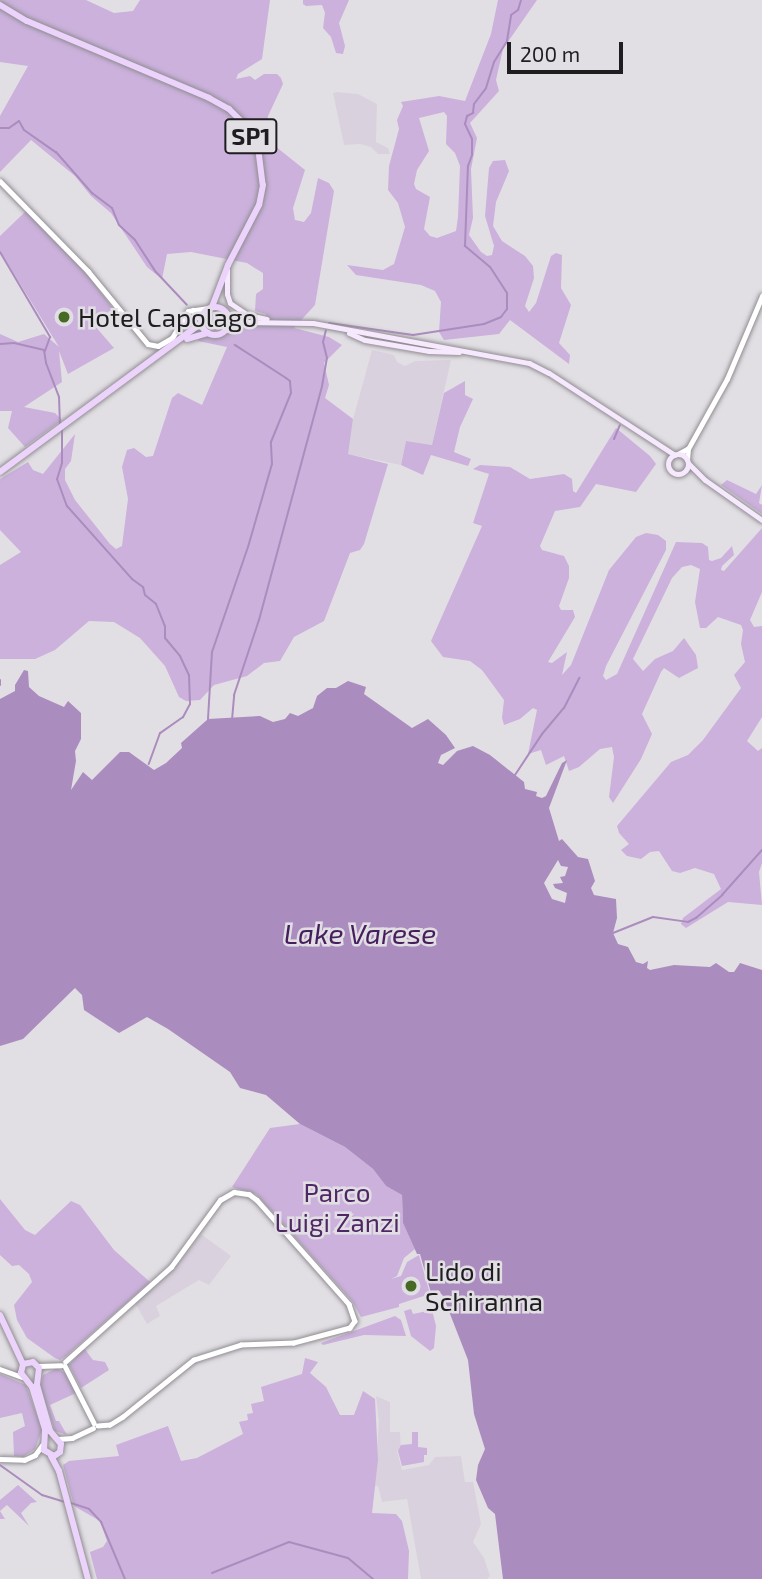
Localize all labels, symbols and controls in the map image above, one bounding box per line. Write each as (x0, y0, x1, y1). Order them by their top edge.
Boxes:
scale bar (510, 28, 626, 72)
text: 200 m (520, 41, 580, 66)
road number: SP1 (223, 116, 279, 156)
place label: Hotel Capolago (78, 301, 258, 333)
marker: Hotel Capolago (56, 309, 72, 325)
water label: Lake Varese (283, 916, 437, 950)
park label: Parco Luigi Zanzi (274, 1176, 400, 1238)
place label: Lido di Schiranna (425, 1255, 543, 1316)
marker: Lido di Schiranna (403, 1278, 419, 1294)

